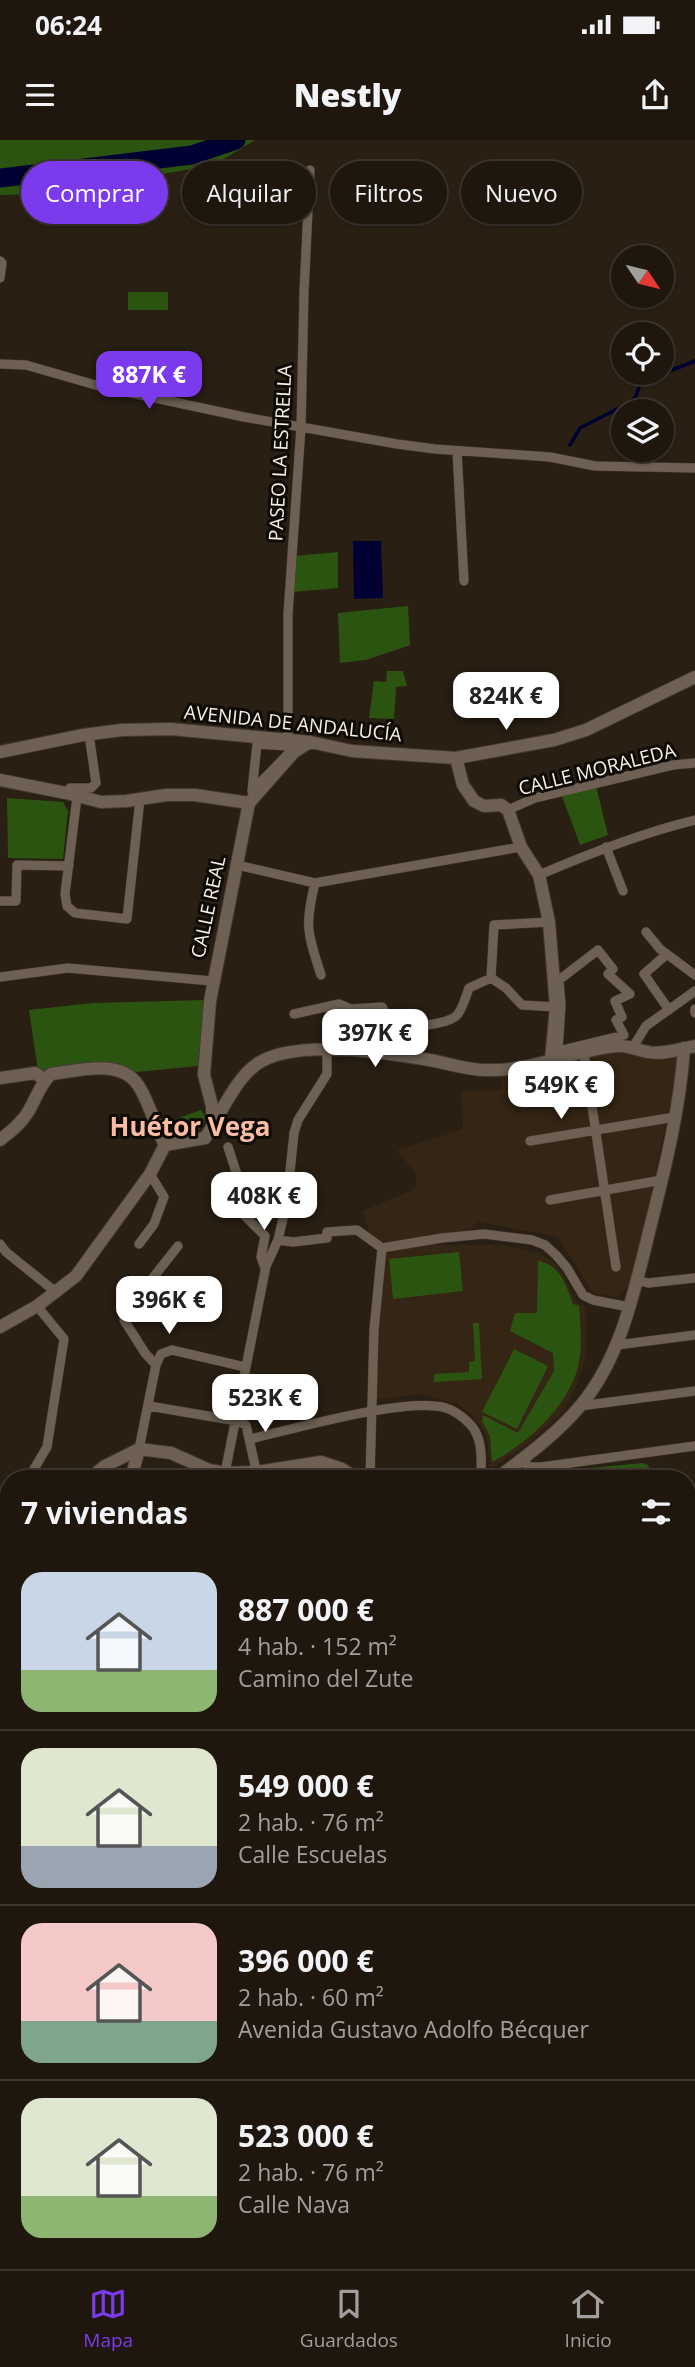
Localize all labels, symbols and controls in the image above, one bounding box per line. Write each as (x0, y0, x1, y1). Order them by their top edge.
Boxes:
text: 06:24 (35, 7, 102, 43)
text: Nestly (294, 73, 401, 116)
icon: menu (21, 76, 59, 114)
icon: share (636, 76, 674, 114)
chip: Comprar (21, 161, 168, 224)
chip: Alquilar (182, 161, 316, 224)
chip: Filtros (330, 161, 447, 224)
chip: Nuevo (461, 161, 582, 224)
north arrow (611, 245, 674, 308)
map controls (611, 245, 674, 462)
button: locate (611, 322, 674, 385)
pin: 887K € (92, 352, 206, 411)
text: 887K € (112, 358, 186, 390)
street label: PASEO LA ESTRELLA (262, 364, 298, 542)
button: layers (611, 399, 674, 462)
pin: 824K € (449, 672, 563, 732)
text: 824K € (469, 679, 543, 711)
street label: AVENIDA DE ANDALUCÍA (183, 699, 403, 747)
street label: CALLE MORALEDA (516, 737, 678, 801)
street label: CALLE REAL (185, 854, 231, 960)
pin: 397K € (318, 1010, 432, 1069)
text: 397K € (338, 1016, 412, 1048)
pin: 549K € (504, 1062, 618, 1121)
text: 549K € (524, 1068, 598, 1100)
district label: Huétor Vega (110, 1108, 270, 1144)
pin: 408K € (207, 1172, 321, 1232)
text: 408K € (227, 1179, 301, 1211)
pin: 396K € (112, 1276, 226, 1336)
text: 396K € (132, 1283, 206, 1315)
pin: 523K € (208, 1374, 322, 1434)
text: 523K € (228, 1381, 302, 1413)
text: 7 viviendas (21, 1492, 188, 1533)
icon: filters (637, 1493, 675, 1531)
text: 887 000 € (238, 1589, 374, 1630)
icon: home (77, 1600, 161, 1684)
text: 4 hab. · 152 m² (238, 1630, 397, 1662)
text: Camino del Zute (238, 1662, 413, 1694)
text: 549 000 € (238, 1765, 374, 1806)
icon: home (77, 1776, 161, 1860)
text: 2 hab. · 76 m² (238, 1806, 384, 1838)
text: Calle Escuelas (238, 1838, 387, 1870)
text: 396 000 € (238, 1940, 374, 1981)
icon: home (77, 1951, 161, 2035)
text: 2 hab. · 60 m² (238, 1981, 384, 2013)
text: Avenida Gustavo Adolfo Bécquer (238, 2013, 589, 2045)
text: 523 000 € (238, 2115, 374, 2156)
icon: home (77, 2126, 161, 2210)
text: 2 hab. · 76 m² (238, 2156, 384, 2188)
text: Calle Nava (238, 2188, 350, 2220)
tab: Mapa (83, 2285, 133, 2353)
tab: Guardados (300, 2285, 398, 2353)
tab: Inicio (565, 2285, 612, 2353)

